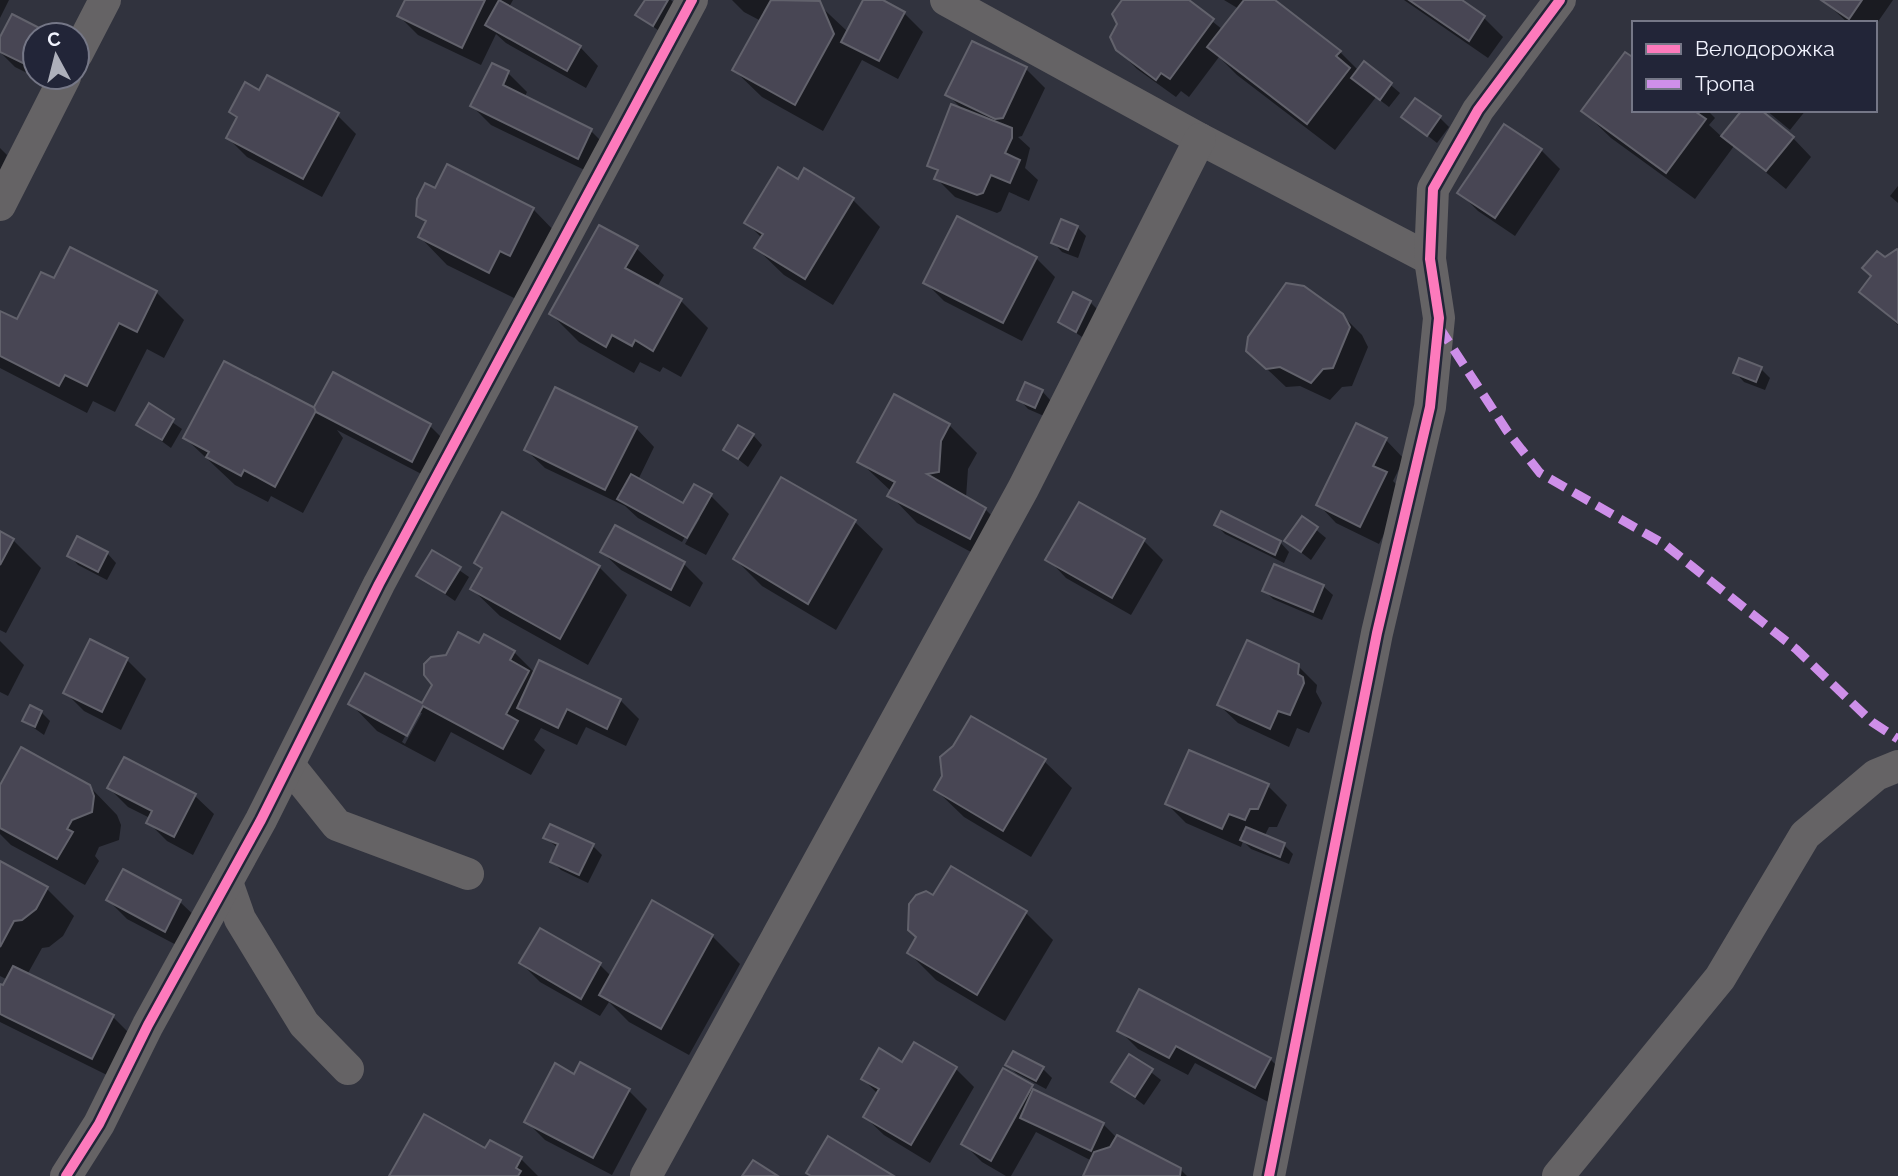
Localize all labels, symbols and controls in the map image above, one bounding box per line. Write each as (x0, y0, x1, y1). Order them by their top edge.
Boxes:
north arrow (21, 21, 91, 91)
legend (1632, 21, 1877, 112)
text: С (46, 27, 62, 51)
text: Велодорожка (1695, 36, 1835, 61)
text: Тропа (1695, 71, 1755, 96)

